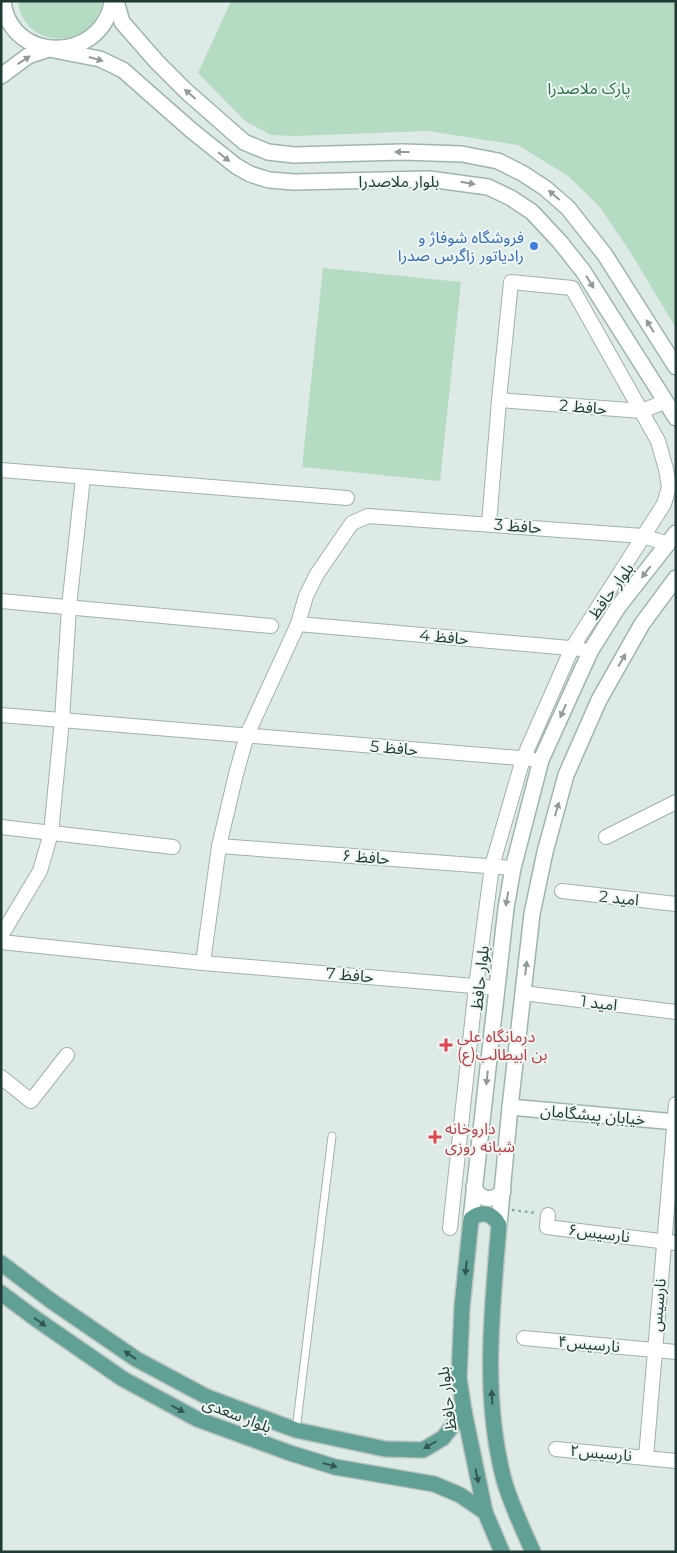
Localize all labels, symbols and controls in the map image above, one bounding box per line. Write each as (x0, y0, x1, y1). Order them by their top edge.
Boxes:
one-way arrow (17, 55, 30, 65)
one-way arrow (89, 55, 104, 63)
park label: پارک ملاصدرا (547, 79, 631, 99)
one-way arrow (184, 88, 196, 100)
one-way arrow (394, 148, 410, 156)
one-way arrow (217, 152, 231, 162)
street label: بلوار ملاصدرا (359, 172, 439, 191)
one-way arrow (460, 180, 476, 188)
one-way arrow (547, 190, 560, 201)
place label: فروشگاه شوفاژ و رادیاتور زاگرس صدرا (398, 228, 524, 265)
marker: فروشگاه شوفاژ و رادیاتور زاگرس صدرا (528, 240, 540, 252)
one-way arrow (585, 276, 594, 289)
one-way arrow (645, 319, 654, 332)
street label: حافظ 2 (558, 395, 608, 419)
street label: حافظ 3 (494, 515, 542, 537)
street label: بلوار حافظ (584, 559, 638, 623)
one-way arrow (640, 565, 651, 578)
street label: حافظ 4 (419, 625, 469, 649)
one-way arrow (618, 653, 626, 668)
one-way arrow (559, 704, 567, 718)
street label: حافظ 5 (369, 736, 419, 760)
one-way arrow (553, 801, 561, 816)
street label: حافظ ۶ (341, 846, 391, 868)
street label: امید 2 (598, 886, 640, 910)
one-way arrow (503, 892, 511, 908)
street label: بلوار حافظ (467, 945, 493, 1011)
one-way arrow (522, 960, 530, 976)
street label: حافظ 7 (325, 963, 375, 987)
street label: امید 1 (580, 991, 618, 1015)
place label: درمانگاه علی بن ابیطالب(ع) (457, 1027, 548, 1067)
marker: درمانگاه علی بن ابیطالب(ع) (439, 1038, 453, 1052)
one-way arrow (483, 1071, 491, 1087)
street label: خیابان پیشگامان (540, 1101, 646, 1130)
place label: داروخانه شبانه روزی (445, 1119, 515, 1156)
marker: داروخانه شبانه روزی (429, 1131, 441, 1143)
street label: نارسیس۶ (567, 1220, 631, 1246)
one-way arrow (462, 1260, 470, 1276)
street label: نارسیس (646, 1278, 670, 1332)
one-way arrow (33, 1317, 47, 1327)
street label: نارسیس۴ (557, 1332, 621, 1356)
one-way arrow (123, 1350, 137, 1360)
street label: بلوار حافظ (434, 1366, 460, 1432)
one-way arrow (487, 1388, 495, 1404)
street label: بلوار سعدی (200, 1393, 274, 1437)
one-way arrow (170, 1405, 185, 1413)
one-way arrow (423, 1441, 436, 1450)
street label: نارسیس۲ (569, 1441, 633, 1465)
one-way arrow (322, 1461, 337, 1469)
one-way arrow (473, 1469, 481, 1484)

